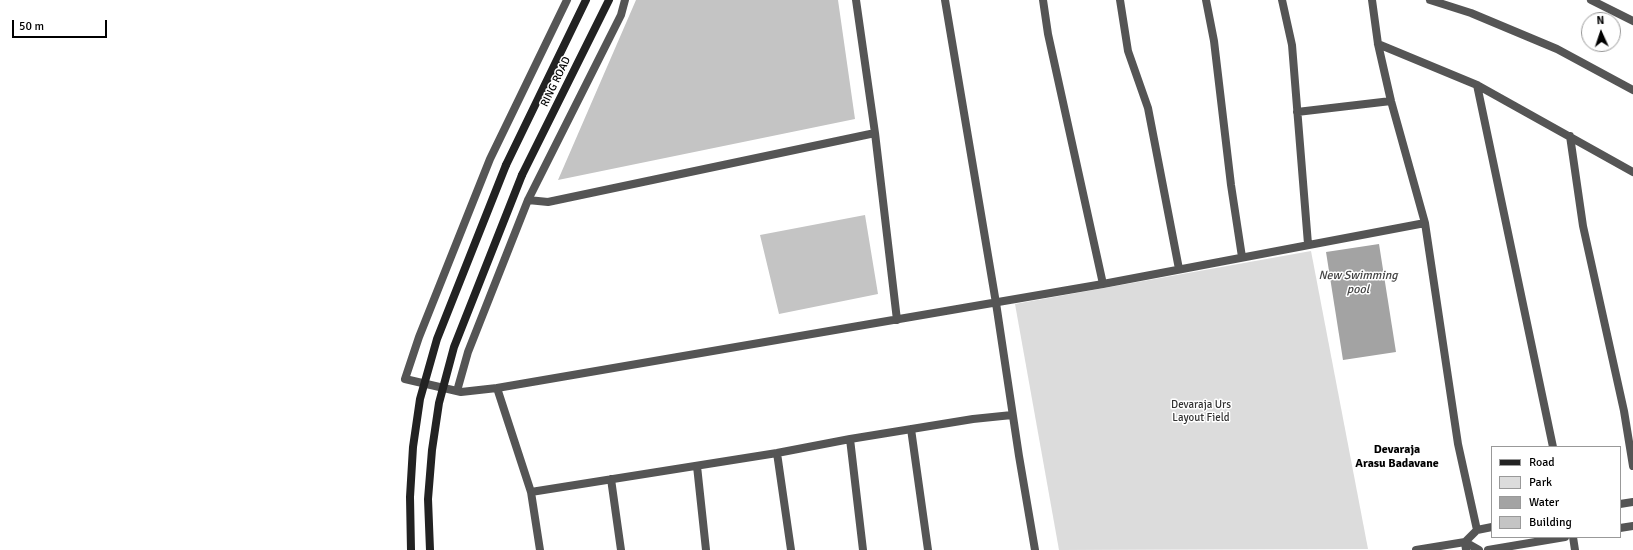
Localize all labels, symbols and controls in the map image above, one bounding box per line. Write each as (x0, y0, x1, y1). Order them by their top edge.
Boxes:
scale bar (14, 12, 109, 38)
north arrow (1581, 12, 1621, 52)
text: N (1596, 14, 1605, 27)
text: 50 m (19, 19, 44, 34)
street label: RING ROAD (538, 55, 574, 109)
water label: New Swimming pool (1318, 269, 1398, 297)
park label: Devaraja Urs Layout Field (1171, 398, 1231, 424)
district label: Devaraja Arasu Badavane (1355, 443, 1439, 471)
legend (1491, 446, 1621, 538)
text: Road (1529, 455, 1555, 470)
text: Park (1529, 475, 1552, 490)
text: Water (1529, 495, 1559, 510)
text: Building (1529, 515, 1572, 530)

